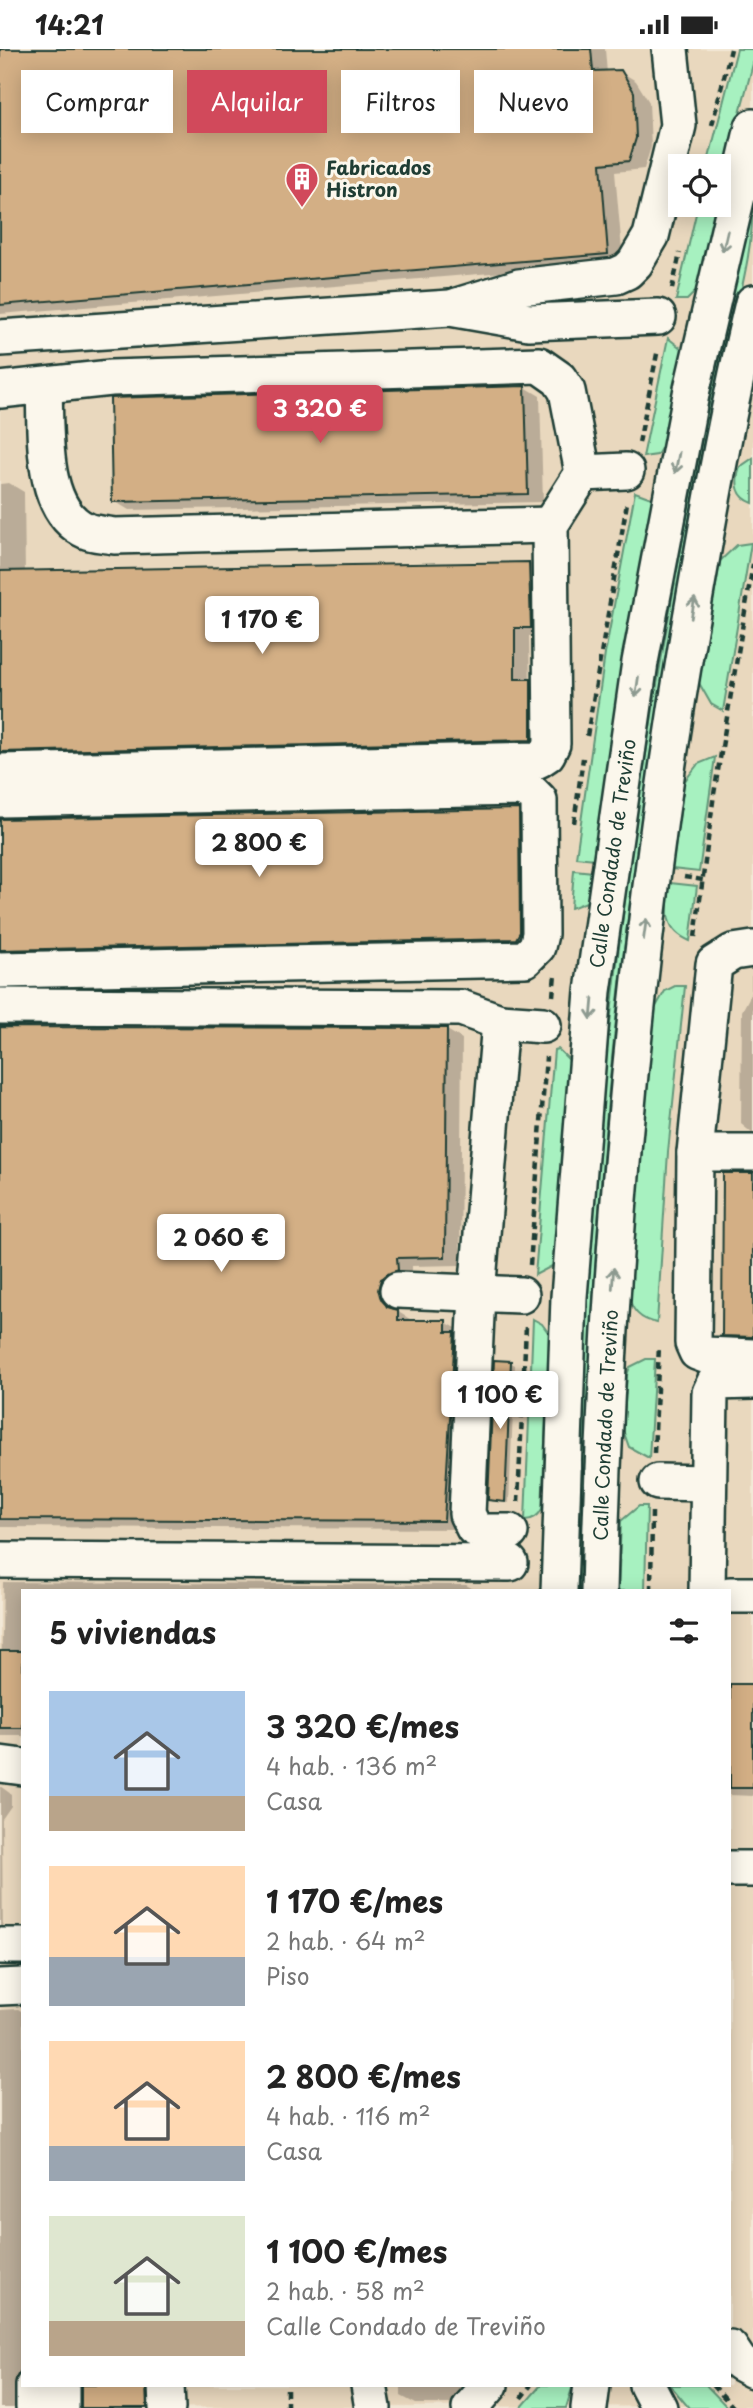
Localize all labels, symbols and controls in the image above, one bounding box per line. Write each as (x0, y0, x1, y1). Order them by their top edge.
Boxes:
text: 14:21 (35, 5, 104, 44)
chip: Comprar (21, 70, 173, 133)
chip: Alquilar (187, 70, 327, 133)
chip: Filtros (341, 70, 460, 133)
chip: Nuevo (474, 70, 593, 133)
place label: Fabricados Histron (326, 153, 431, 203)
map controls (668, 154, 731, 217)
button: locate (668, 154, 731, 217)
building icon: Fabricados Histron (283, 160, 321, 209)
one-way arrow (718, 229, 731, 252)
pin: 3 320 € (255, 385, 385, 445)
text: 3 320 € (273, 390, 367, 425)
one-way arrow (670, 451, 684, 474)
pin: 1 170 € (197, 597, 327, 656)
one-way arrow (687, 597, 700, 619)
text: 1 170 € (221, 601, 303, 636)
one-way arrow (630, 675, 643, 698)
street label: Calle Condado de Treviño (581, 737, 642, 970)
pin: 2 800 € (194, 819, 324, 879)
text: 2 800 € (211, 824, 307, 859)
one-way arrow (638, 919, 651, 941)
one-way arrow (585, 998, 598, 1020)
pin: 2 060 € (156, 1215, 286, 1274)
text: 2 060 € (173, 1219, 269, 1254)
one-way arrow (607, 1267, 620, 1290)
street label: Calle Condado de Treviño (585, 1309, 624, 1541)
pin: 1 100 € (435, 1371, 565, 1431)
text: 1 100 € (457, 1376, 543, 1411)
text: 5 viviendas (49, 1609, 216, 1654)
icon: filters (665, 1612, 703, 1650)
text: 3 320 €/mes (266, 1703, 459, 1748)
icon: home (105, 1719, 189, 1803)
text: 4 hab. · 136 m² (266, 1748, 437, 1783)
text: Casa (266, 1783, 322, 1818)
text: 1 170 €/mes (266, 1878, 443, 1923)
icon: home (105, 1894, 189, 1978)
text: 2 hab. · 64 m² (266, 1923, 426, 1958)
text: Piso (266, 1958, 310, 1993)
text: 2 800 €/mes (266, 2053, 461, 2098)
icon: home (105, 2069, 189, 2153)
text: 4 hab. · 116 m² (266, 2098, 431, 2133)
text: Casa (266, 2133, 322, 2168)
text: 1 100 €/mes (266, 2228, 447, 2273)
icon: home (105, 2244, 189, 2328)
text: 2 hab. · 58 m² (266, 2273, 425, 2308)
text: Calle Condado de Treviño (266, 2308, 546, 2343)

